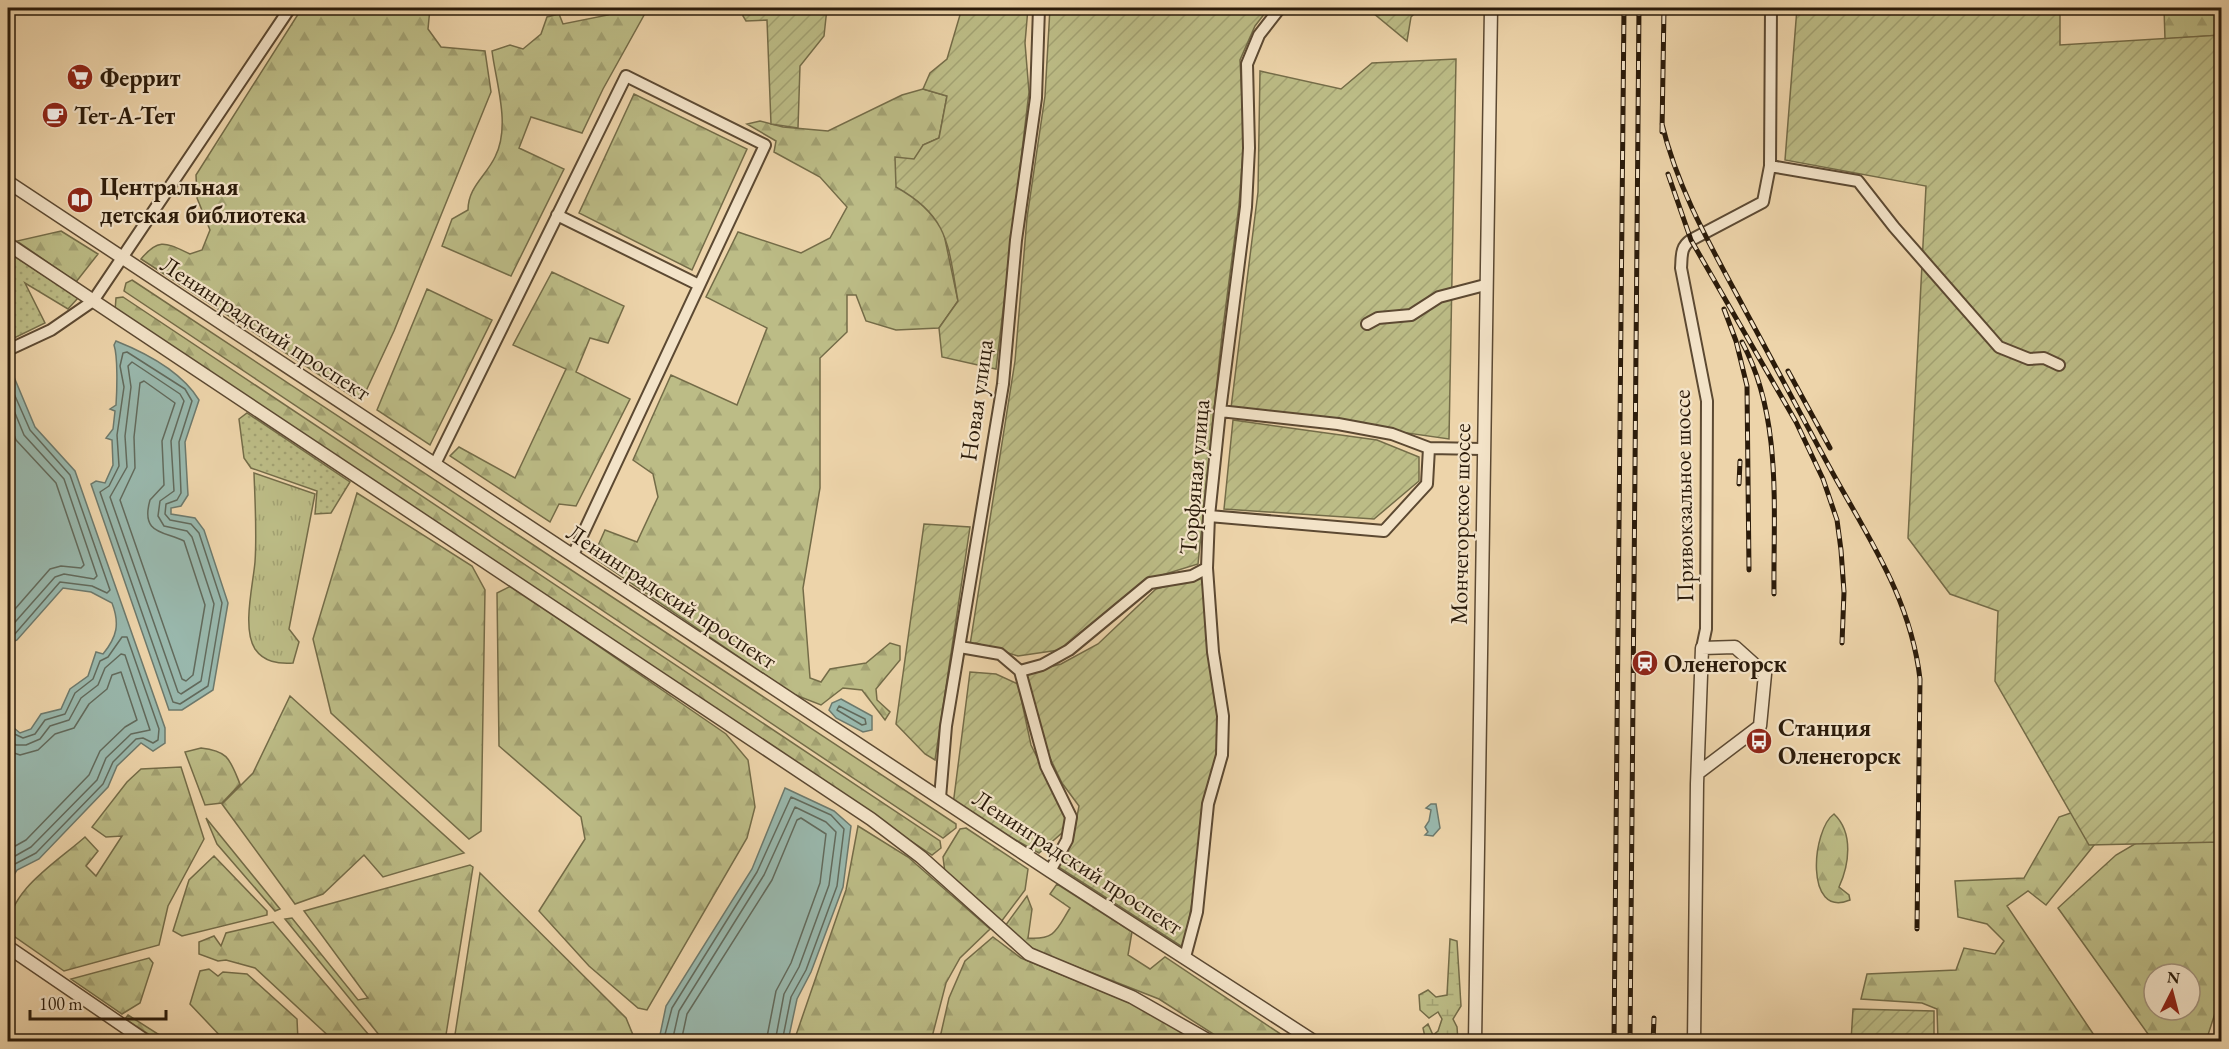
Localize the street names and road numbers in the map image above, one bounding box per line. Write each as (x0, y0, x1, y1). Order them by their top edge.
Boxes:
street label: Ленинградский проспект (155, 248, 377, 408)
street label: Новая улица (952, 337, 1000, 463)
street label: Привокзальное шоссе (1666, 389, 1700, 603)
street label: Торфяная улица (1172, 398, 1216, 556)
street label: Мончегорское шоссе (1443, 423, 1477, 625)
street label: Ленинградский проспект (561, 516, 783, 676)
street label: Ленинградский проспект (967, 782, 1189, 942)

